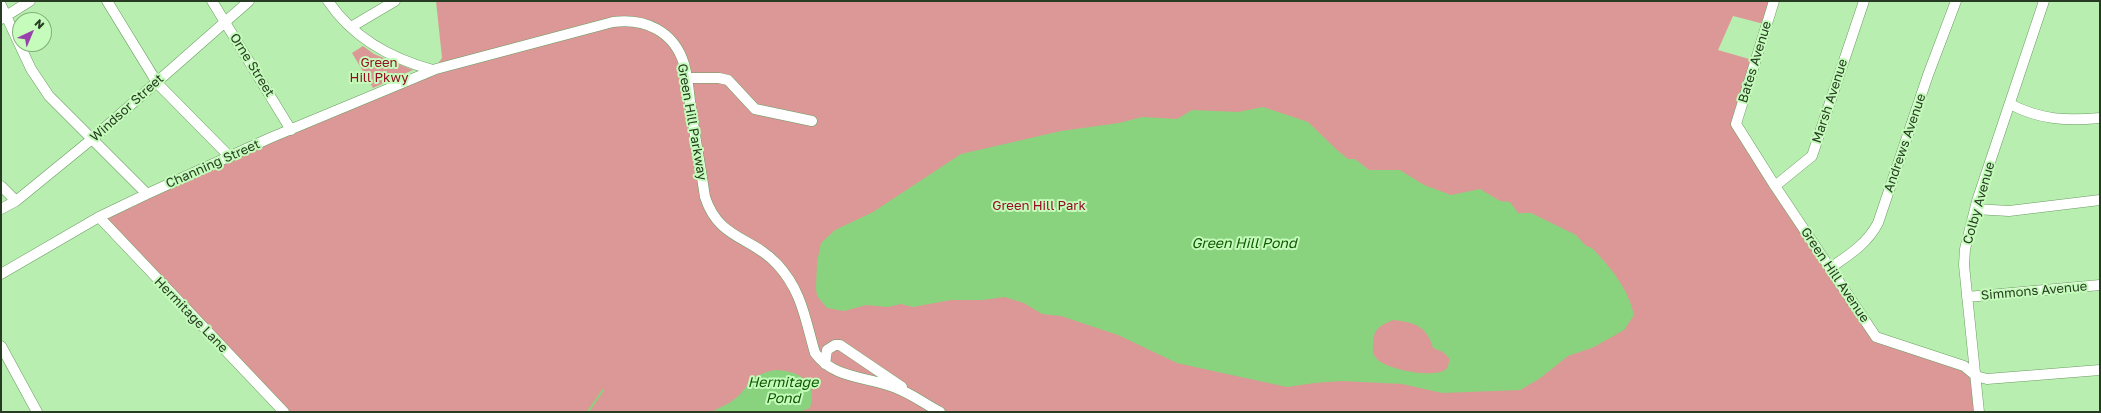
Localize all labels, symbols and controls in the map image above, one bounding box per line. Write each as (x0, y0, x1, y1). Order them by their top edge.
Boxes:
north arrow (12, 12, 52, 52)
text: N (32, 16, 48, 31)
street label: Bates Avenue (1735, 19, 1775, 105)
street label: Orne Street (226, 30, 278, 100)
park label: Green Hill Pkwy (350, 55, 408, 86)
street label: Marsh Avenue (1809, 57, 1851, 145)
street label: Green Hill Parkway (674, 62, 710, 182)
street label: Windsor Street (87, 71, 167, 145)
street label: Andrews Avenue (1881, 91, 1929, 195)
street label: Channing Street (164, 136, 262, 192)
street label: Colby Avenue (1960, 160, 1998, 246)
park label: Green Hill Park (992, 198, 1086, 214)
street label: Green Hill Avenue (1797, 225, 1873, 325)
water label: Green Hill Pond (1191, 236, 1297, 252)
street label: Hermitage Lane (151, 274, 231, 356)
street label: Simmons Avenue (1980, 279, 2088, 303)
water label: Hermitage Pond (748, 375, 818, 408)

